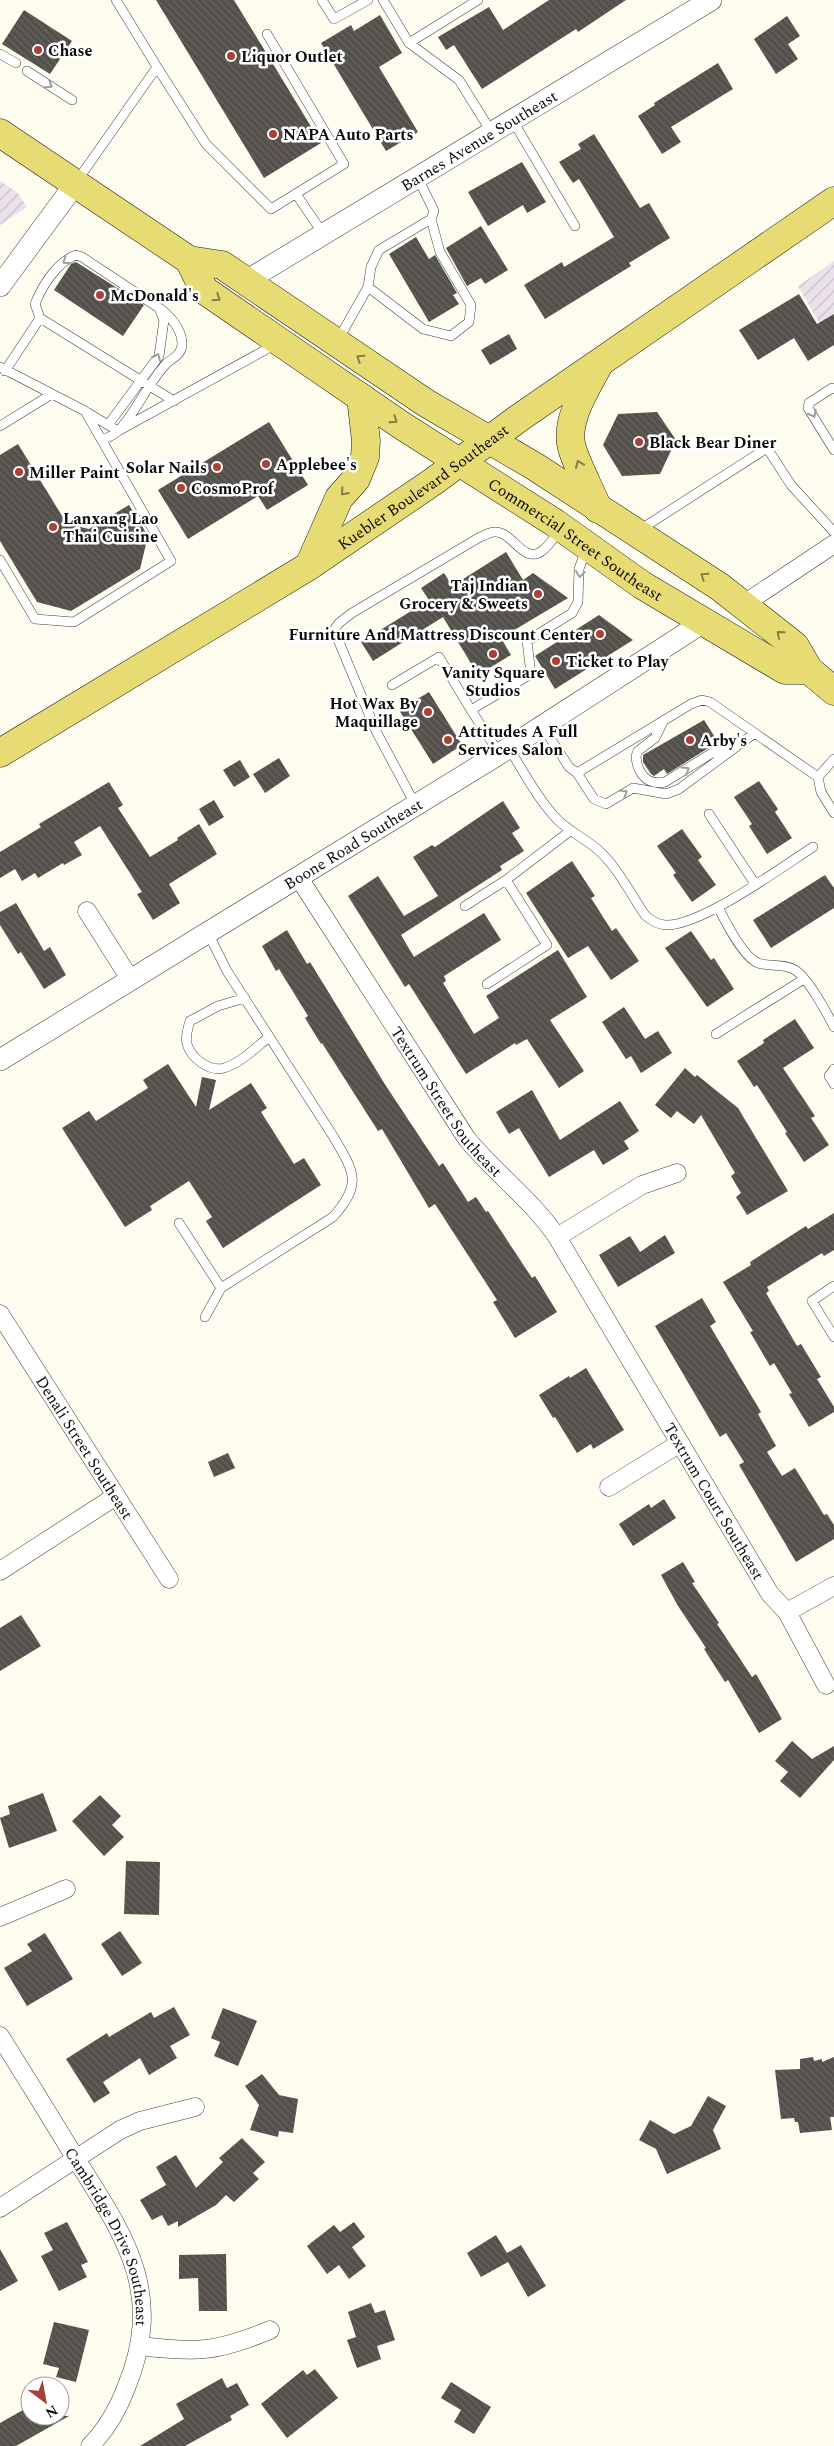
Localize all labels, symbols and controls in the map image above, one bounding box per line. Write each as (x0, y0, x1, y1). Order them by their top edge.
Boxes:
place label: Chase (48, 39, 92, 63)
marker: Chase (32, 44, 44, 56)
place label: Liquor Outlet (241, 45, 343, 69)
marker: Liquor Outlet (225, 50, 237, 62)
one-way arrow (44, 79, 53, 89)
street label: Barnes Avenue Southeast (396, 84, 562, 198)
place label: NAPA Auto Parts (283, 123, 413, 147)
marker: NAPA Auto Parts (267, 128, 279, 140)
one-way arrow (62, 255, 72, 264)
place label: McDonald's (110, 284, 199, 308)
marker: McDonald's (94, 289, 106, 301)
one-way arrow (211, 292, 220, 301)
one-way arrow (150, 354, 160, 363)
one-way arrow (356, 355, 366, 364)
one-way arrow (807, 409, 817, 418)
one-way arrow (388, 414, 398, 423)
street label: Kuebler Boulevard Southeast (333, 418, 514, 556)
place label: Black Bear Diner (649, 431, 777, 455)
marker: Black Bear Diner (633, 436, 645, 448)
place label: Applebee's (276, 453, 357, 477)
place label: Solar Nails (126, 456, 207, 480)
marker: Applebee's (260, 458, 272, 470)
one-way arrow (574, 460, 585, 469)
place label: Miller Paint (29, 461, 120, 485)
marker: Solar Nails (211, 461, 223, 473)
marker: Miller Paint (13, 466, 25, 478)
street label: Commercial Street Southeast (483, 472, 667, 608)
place label: CosmoProf (191, 477, 275, 501)
marker: CosmoProf (175, 482, 187, 494)
one-way arrow (341, 486, 350, 495)
place label: Lanxang Lao Thai Cuisine (63, 507, 159, 549)
marker: Lanxang Lao Thai Cuisine (47, 521, 59, 533)
one-way arrow (575, 570, 586, 578)
one-way arrow (700, 573, 710, 582)
place label: Taj Indian Grocery & Sweets (399, 574, 528, 616)
marker: Taj Indian Grocery & Sweets (532, 588, 544, 600)
place label: Furniture And Mattress Discount Center (288, 623, 590, 647)
marker: Furniture And Mattress Discount Center (594, 628, 606, 640)
one-way arrow (777, 631, 786, 639)
marker: Vanity Square Studios (487, 648, 499, 660)
place label: Ticket to Play (566, 650, 670, 674)
marker: Ticket to Play (550, 655, 562, 667)
place label: Vanity Square Studios (441, 661, 545, 703)
place label: Hot Wax By Maquillage (329, 692, 419, 734)
marker: Hot Wax By Maquillage (422, 706, 434, 718)
place label: Attitudes A Full Services Salon (458, 720, 578, 762)
place label: Arby's (700, 729, 747, 753)
marker: Attitudes A Full Services Salon (442, 734, 454, 746)
marker: Arby's (684, 734, 696, 746)
one-way arrow (681, 766, 690, 776)
one-way arrow (619, 789, 628, 799)
street label: Boone Road Southeast (279, 793, 428, 896)
street label: Textrum Street Southeast (384, 1022, 508, 1183)
street label: Denali Street Southeast (29, 1371, 139, 1525)
street label: Textrum Court Southeast (657, 1418, 770, 1585)
street label: Cambridge Drive Southeast (58, 2143, 153, 2327)
north arrow (20, 2376, 70, 2426)
text: N (41, 2400, 62, 2424)

